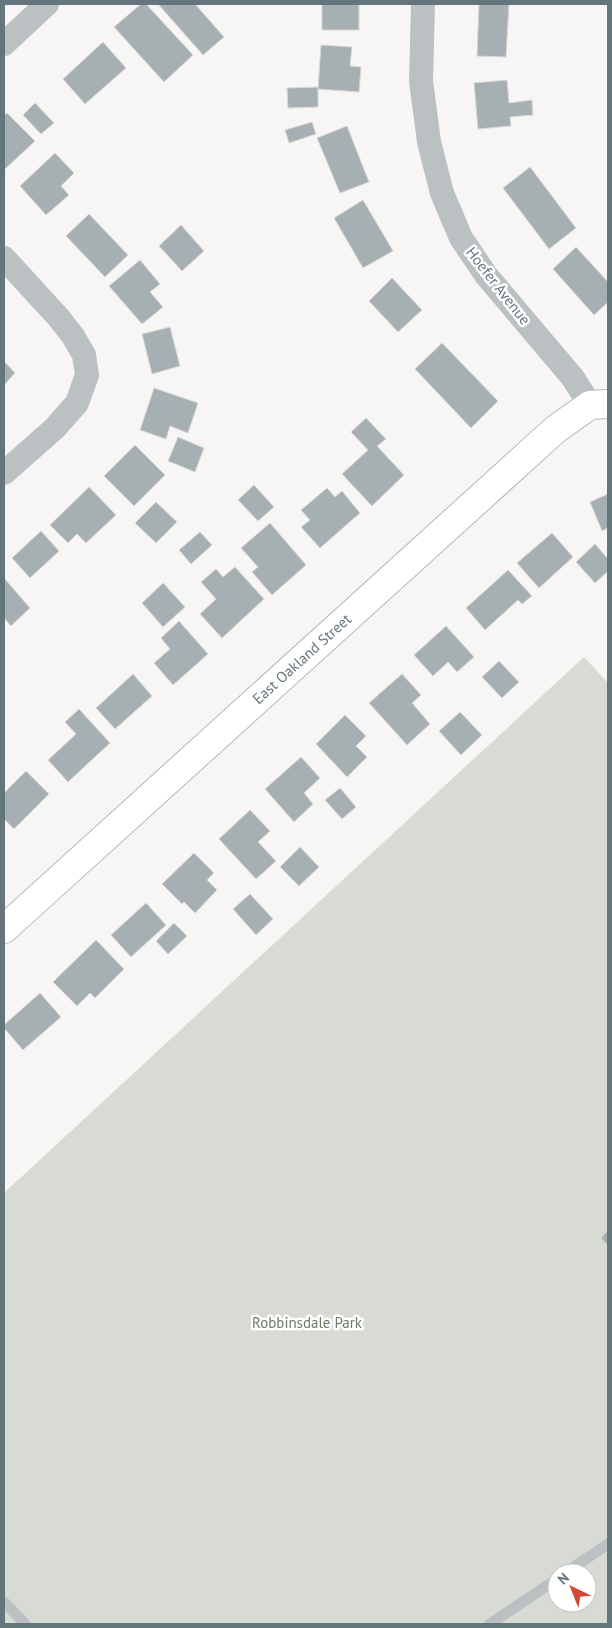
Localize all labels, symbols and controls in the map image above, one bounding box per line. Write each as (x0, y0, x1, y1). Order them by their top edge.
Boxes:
street label: Hoefer Avenue (462, 243, 535, 328)
street label: East Oakland Street (248, 609, 355, 708)
park label: Robbinsdale Park (252, 1313, 363, 1332)
north arrow (547, 1563, 597, 1613)
text: N (554, 1569, 573, 1588)

